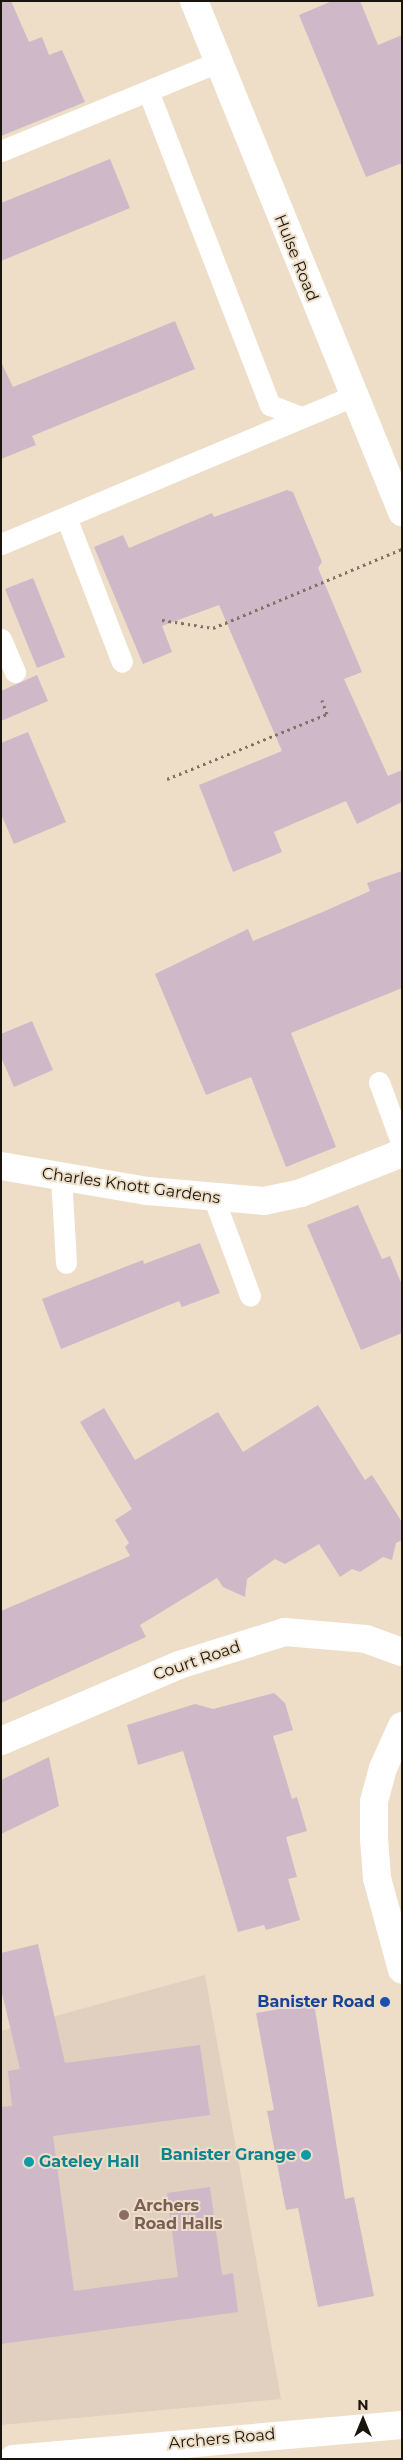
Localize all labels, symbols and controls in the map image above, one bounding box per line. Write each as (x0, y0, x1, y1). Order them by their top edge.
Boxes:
street label: Hulse Road (270, 212, 322, 304)
street label: Charles Knott Gardens (41, 1164, 221, 1208)
street label: Court Road (151, 1637, 243, 1685)
place label: Banister Road (257, 1992, 375, 2012)
marker: Banister Road (379, 1996, 391, 2008)
place label: Banister Grange (160, 2145, 296, 2165)
marker: Banister Grange (300, 2149, 312, 2161)
place label: Gateley Hall (39, 2152, 139, 2172)
marker: Gateley Hall (23, 2156, 35, 2168)
place label: Archers Road Halls (134, 2196, 223, 2234)
marker: Archers Road Halls (118, 2209, 130, 2221)
north arrow (338, 2395, 388, 2445)
text: N (357, 2396, 369, 2414)
street label: Archers Road (168, 2425, 276, 2453)

